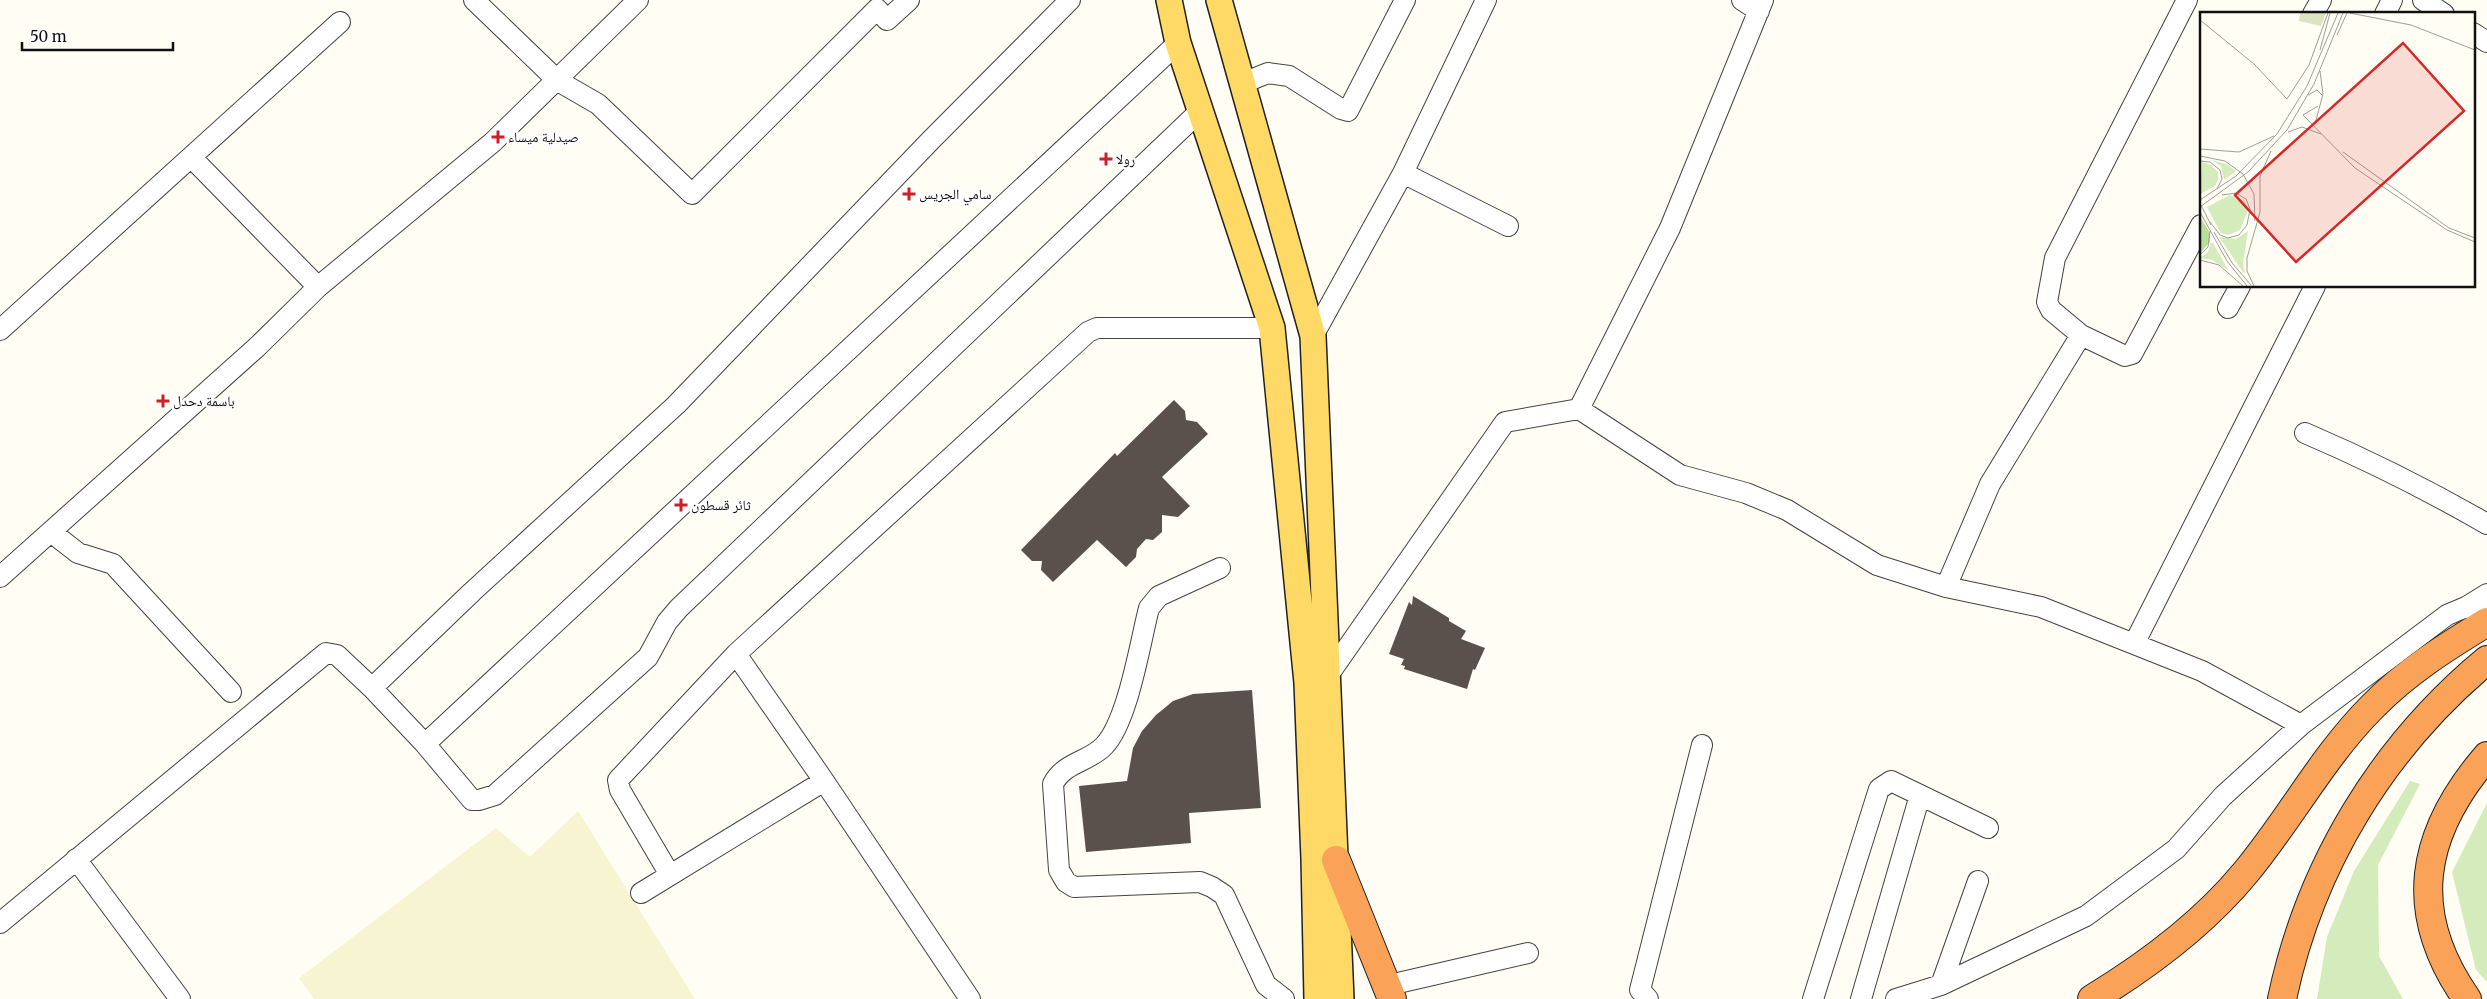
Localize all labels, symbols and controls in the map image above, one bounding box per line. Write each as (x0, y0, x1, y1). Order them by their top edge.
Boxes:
inset map (2200, 12, 2474, 288)
scale bar (22, 20, 174, 52)
text: 50 m (30, 27, 67, 46)
place label: صيدلية ميساء (508, 128, 579, 146)
marker: صيدلية ميساء (492, 131, 504, 143)
place label: رولا (1116, 150, 1135, 168)
marker: رولا (1100, 153, 1112, 165)
place label: سامي الجريس (919, 185, 991, 206)
marker: سامي الجريس (903, 188, 915, 200)
place label: باسمة دحدل (173, 392, 235, 410)
marker: باسمة دحدل (157, 395, 169, 407)
place label: ثائر قسطون (691, 496, 751, 514)
marker: ثائر قسطون (675, 499, 687, 511)

